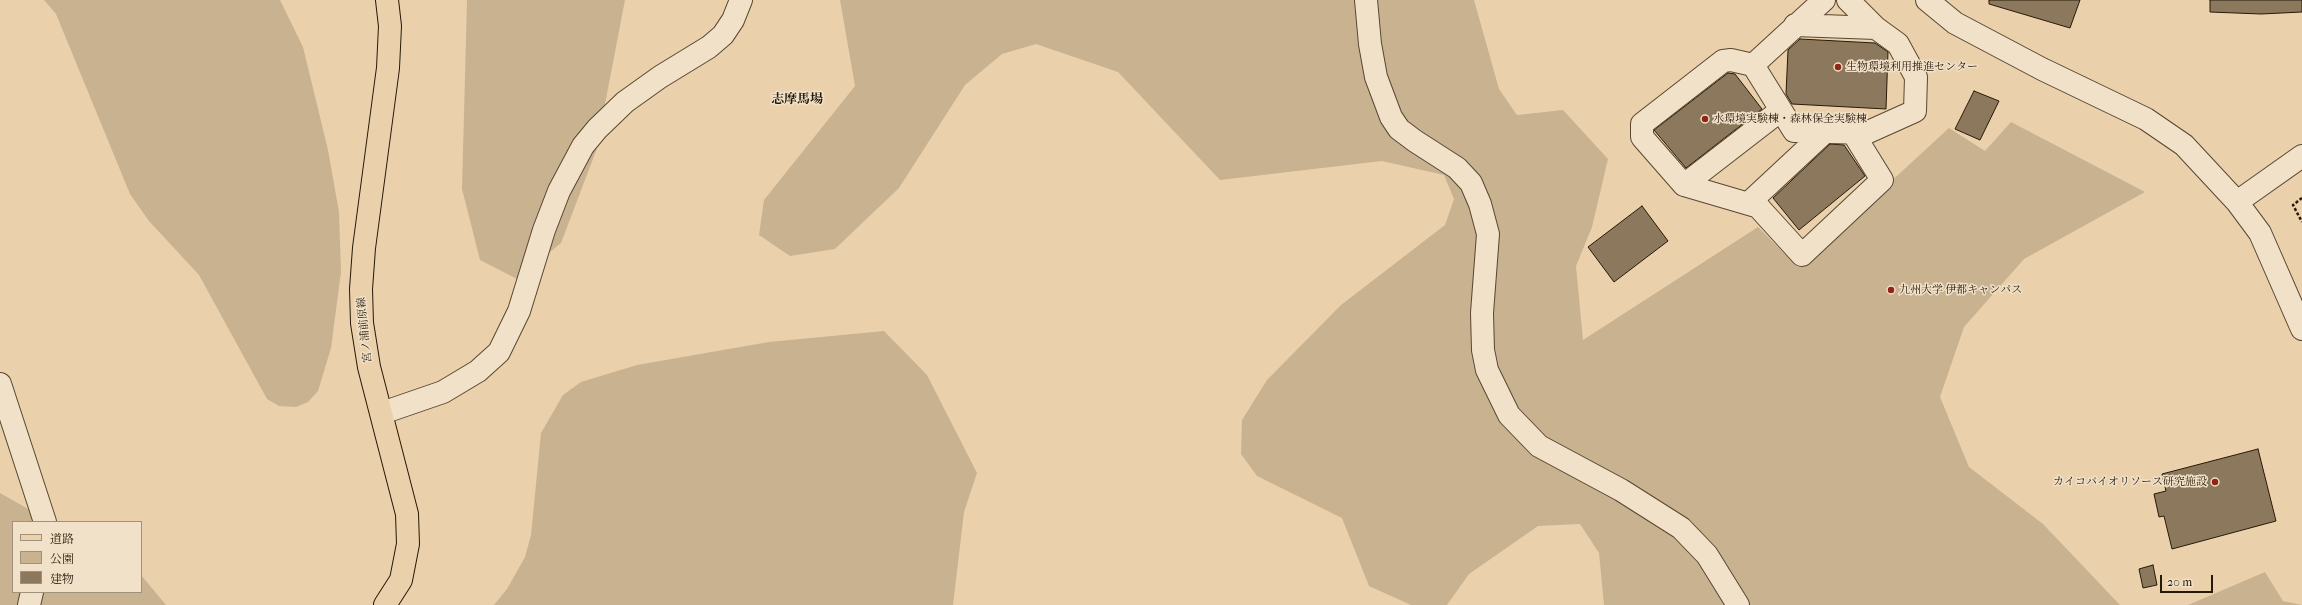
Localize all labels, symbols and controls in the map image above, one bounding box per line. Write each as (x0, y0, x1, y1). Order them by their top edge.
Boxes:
place label: 生物環境利用推進センター (1846, 60, 1978, 74)
marker: 生物環境利用推進センター (1833, 62, 1843, 72)
district label: 志摩馬場 (771, 92, 823, 108)
place label: 水環境実験棟・森林保全実験棟 (1713, 112, 1867, 126)
marker: 水環境実験棟・森林保全実験棟 (1700, 114, 1710, 124)
place label: 九州大学 伊都キャンパス (1899, 283, 2022, 297)
marker: 九州大学 伊都キャンパス (1886, 285, 1896, 295)
street label: 宮ノ浦前原線 (355, 296, 375, 364)
place label: カイコバイオリソース研究施設 (2053, 475, 2207, 489)
marker: カイコバイオリソース研究施設 (2210, 477, 2220, 487)
legend (12, 521, 142, 593)
text: 道路 (50, 532, 74, 546)
text: 公園 (50, 552, 74, 566)
scale bar (2162, 567, 2215, 593)
text: 建物 (50, 572, 74, 586)
text: 20 m (2167, 575, 2192, 589)

